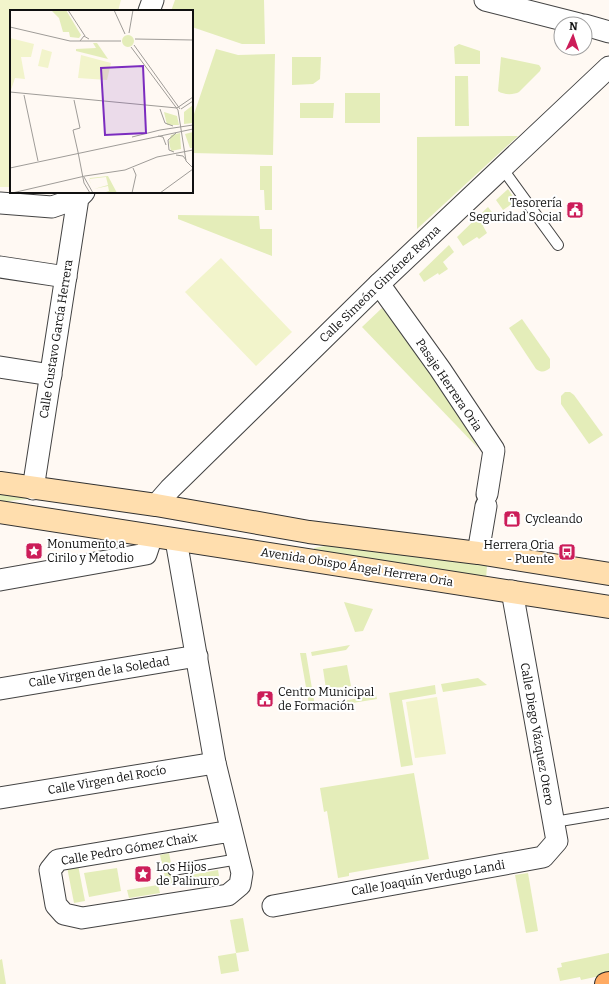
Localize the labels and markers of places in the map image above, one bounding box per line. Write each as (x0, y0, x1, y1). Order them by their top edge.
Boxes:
place label: Tesorería Seguridad Social (469, 196, 563, 224)
public building icon: Tesorería Seguridad Social (565, 200, 585, 220)
shop icon: Cycleando (502, 509, 522, 529)
place label: Cycleando (525, 512, 583, 526)
place label: Monumento a Cirilo y Metodio (47, 537, 134, 565)
place label: Herrera Oria - Puente (484, 538, 554, 566)
place icon: Monumento a Cirilo y Metodio (24, 541, 44, 561)
bus stop icon: Herrera Oria - Puente (557, 542, 577, 562)
place label: Centro Municipal de Formación (278, 685, 375, 713)
public building icon: Centro Municipal de Formación (255, 689, 275, 709)
place label: Los Hijos de Palinuro (156, 860, 220, 888)
place icon: Los Hijos de Palinuro (133, 864, 153, 884)

